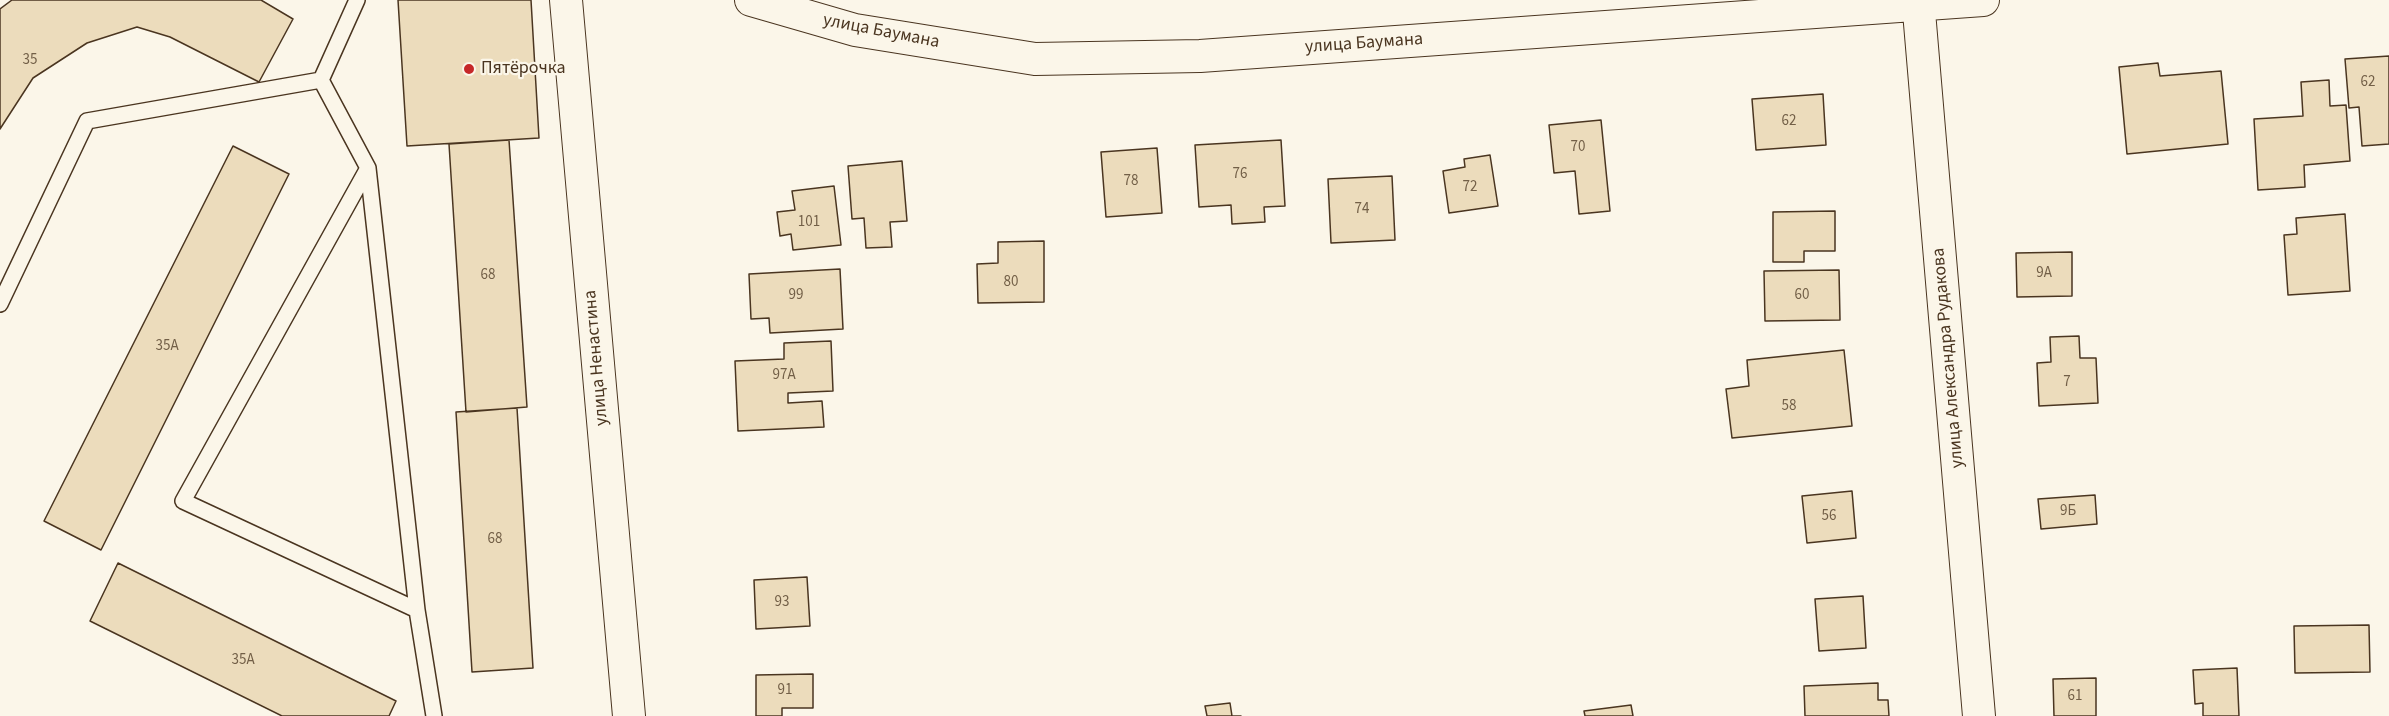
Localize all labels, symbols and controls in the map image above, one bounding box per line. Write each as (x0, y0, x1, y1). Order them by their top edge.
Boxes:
street label: улица Баумана (821, 10, 941, 54)
street label: улица Баумана (1304, 29, 1424, 59)
house number: 35 (23, 52, 37, 70)
place label: Пятёрочка (481, 58, 566, 80)
marker: Пятёрочка (462, 62, 476, 76)
house number: 62 (2361, 74, 2375, 92)
house number: 62 (1782, 113, 1796, 131)
house number: 70 (1571, 139, 1585, 157)
house number: 76 (1233, 166, 1247, 184)
house number: 78 (1124, 173, 1138, 191)
house number: 72 (1463, 179, 1477, 197)
house number: 74 (1355, 201, 1369, 219)
house number: 101 (798, 214, 820, 232)
street label: улица Александра Рудакова (1929, 247, 1969, 469)
house number: 9А (2036, 265, 2052, 283)
house number: 68 (481, 267, 495, 285)
house number: 80 (1004, 274, 1018, 292)
house number: 99 (789, 287, 803, 305)
house number: 60 (1795, 287, 1809, 305)
street label: улица Ненастина (580, 289, 614, 427)
house number: 35А (155, 338, 179, 356)
house number: 97А (772, 367, 796, 385)
house number: 7 (2063, 374, 2071, 392)
house number: 58 (1782, 398, 1796, 416)
house number: 9Б (2060, 503, 2076, 521)
house number: 56 (1822, 508, 1836, 526)
house number: 68 (488, 531, 502, 549)
house number: 93 (775, 594, 789, 612)
house number: 35А (231, 652, 255, 670)
house number: 91 (778, 682, 792, 700)
house number: 61 (2068, 688, 2082, 706)

